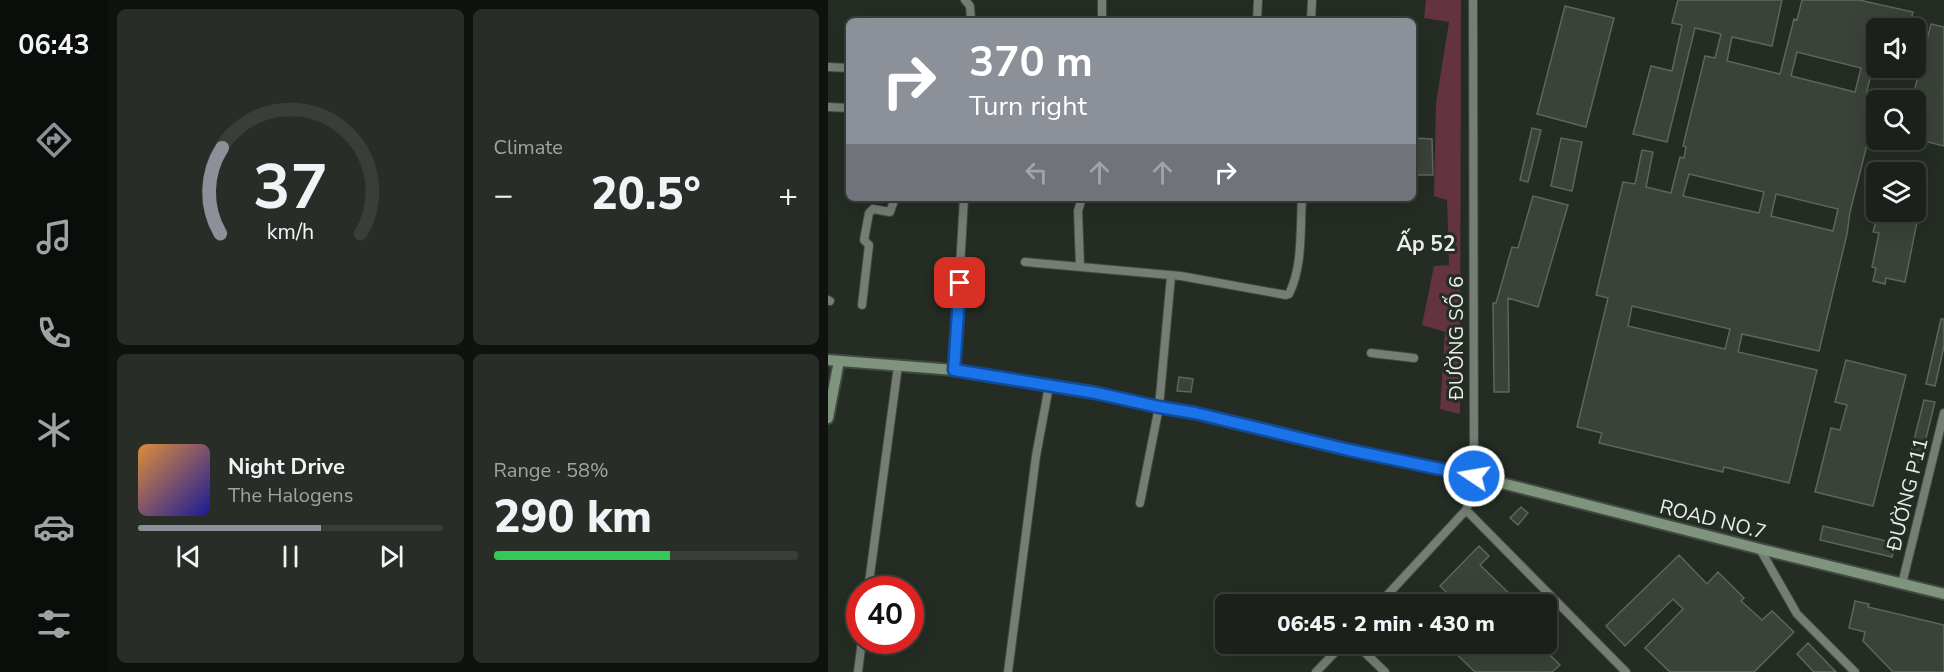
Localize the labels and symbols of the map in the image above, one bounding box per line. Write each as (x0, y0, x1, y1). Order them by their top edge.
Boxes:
district label: Ấp 52 (1396, 228, 1456, 258)
pin (934, 257, 985, 308)
street label: ĐƯỜNG SỐ 6 (1442, 276, 1470, 401)
street label: ĐƯỜNG P11 (1880, 435, 1935, 555)
position arrow (1442, 444, 1506, 508)
street label: ROAD NO.7 (1657, 493, 1769, 546)
speed limit sign: 40 (846, 576, 924, 654)

